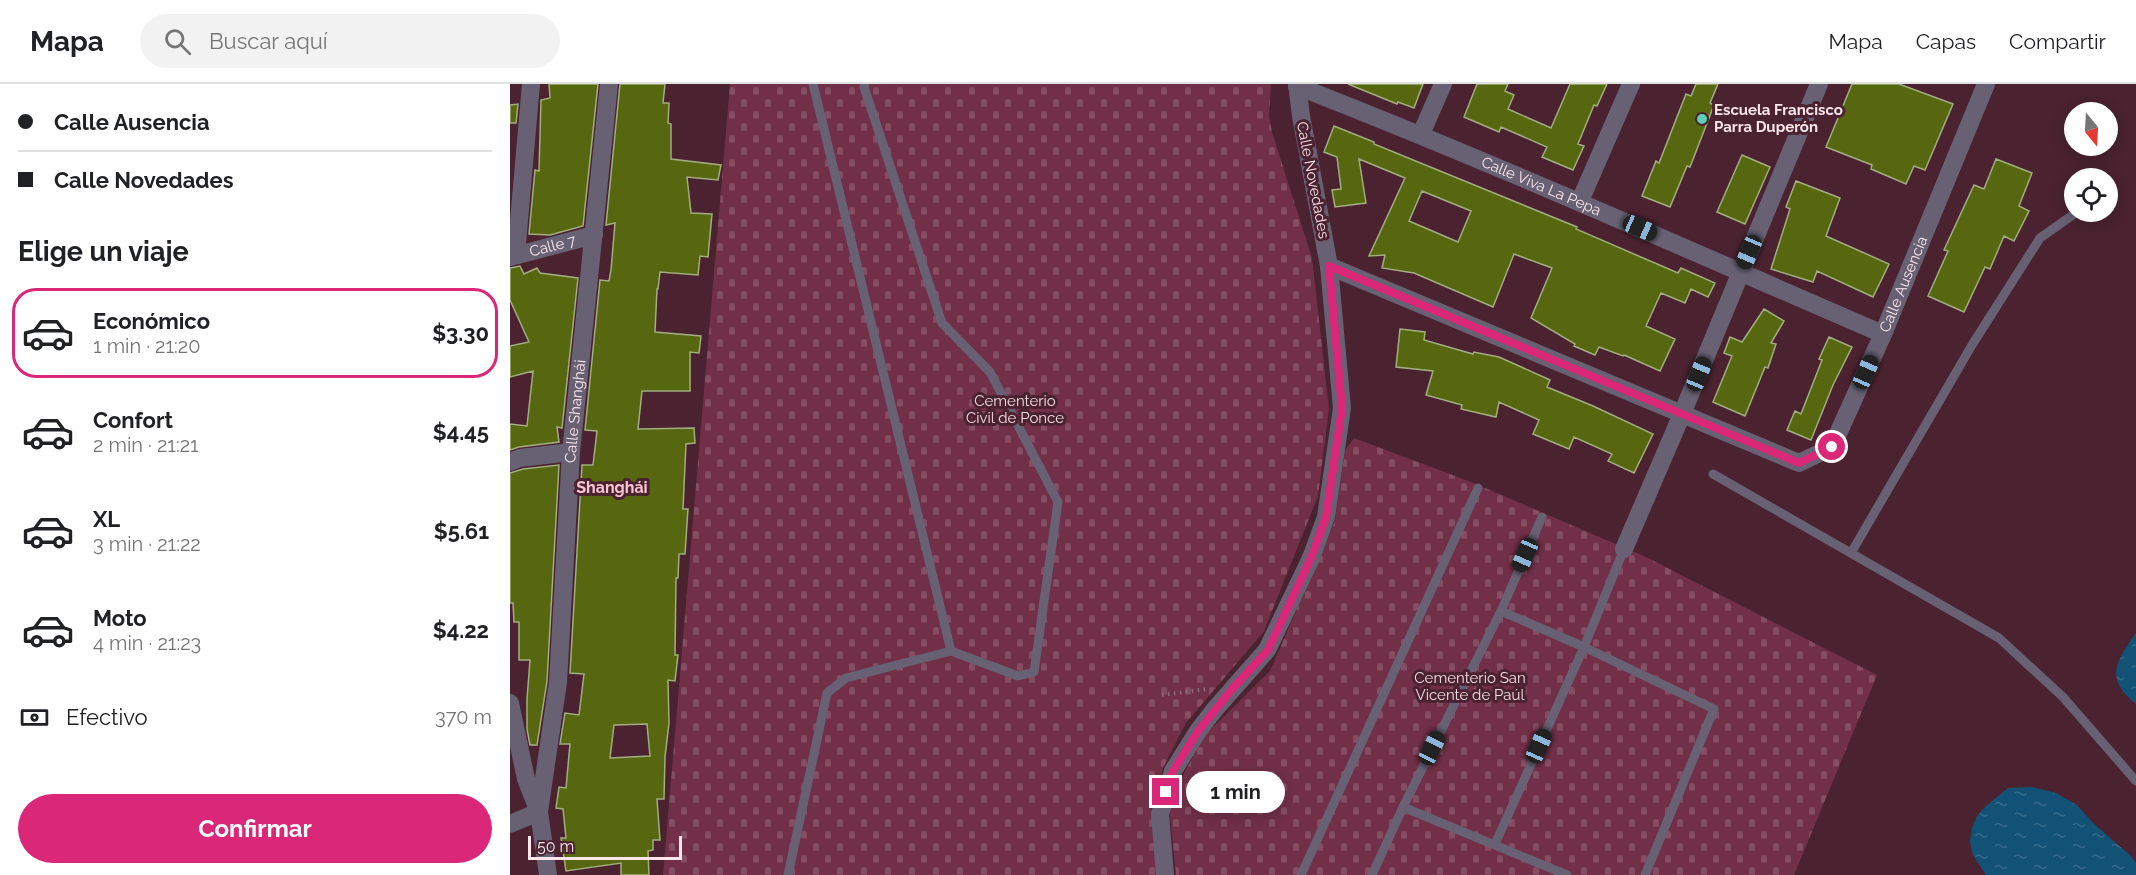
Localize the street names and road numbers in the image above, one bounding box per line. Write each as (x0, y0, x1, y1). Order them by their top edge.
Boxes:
street label: Calle Novedades (1293, 120, 1333, 240)
street label: Calle Viva La Pepa (1479, 153, 1604, 220)
street label: Calle 7 (527, 231, 578, 261)
street label: Calle Ausencia (1876, 234, 1931, 335)
street label: Calle Shanghái (561, 359, 589, 463)

